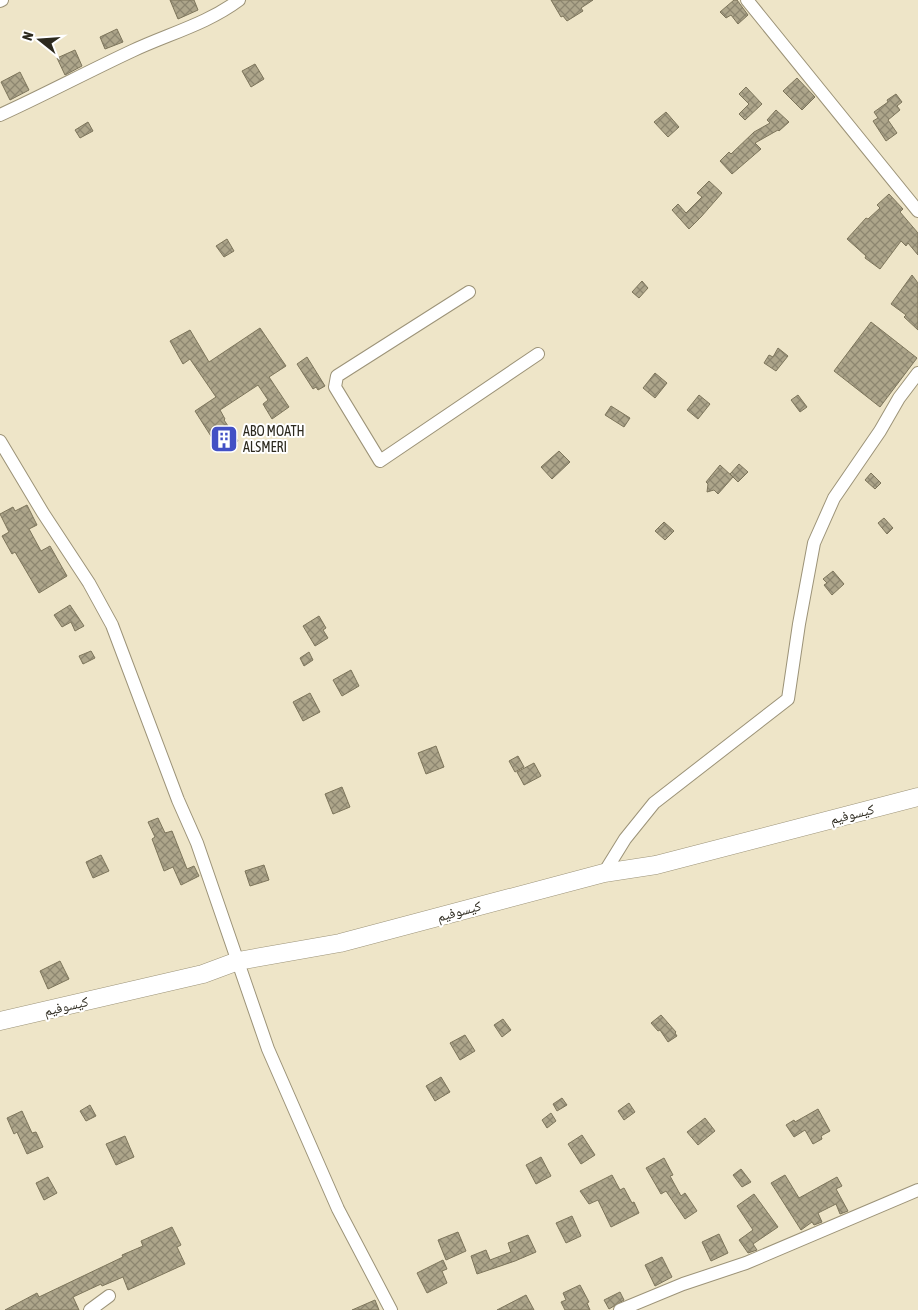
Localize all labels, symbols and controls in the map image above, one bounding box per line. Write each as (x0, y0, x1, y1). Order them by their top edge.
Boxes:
north arrow (15, 15, 65, 65)
text: N (19, 30, 36, 42)
place label: ABO MOATH ALSMERI (243, 423, 305, 455)
building icon: ABO MOATH ALSMERI (209, 424, 239, 454)
street label: كيسوفيم (828, 801, 876, 829)
street label: كيسوفيم (435, 897, 484, 926)
street label: كيسوفيم (42, 993, 90, 1021)

